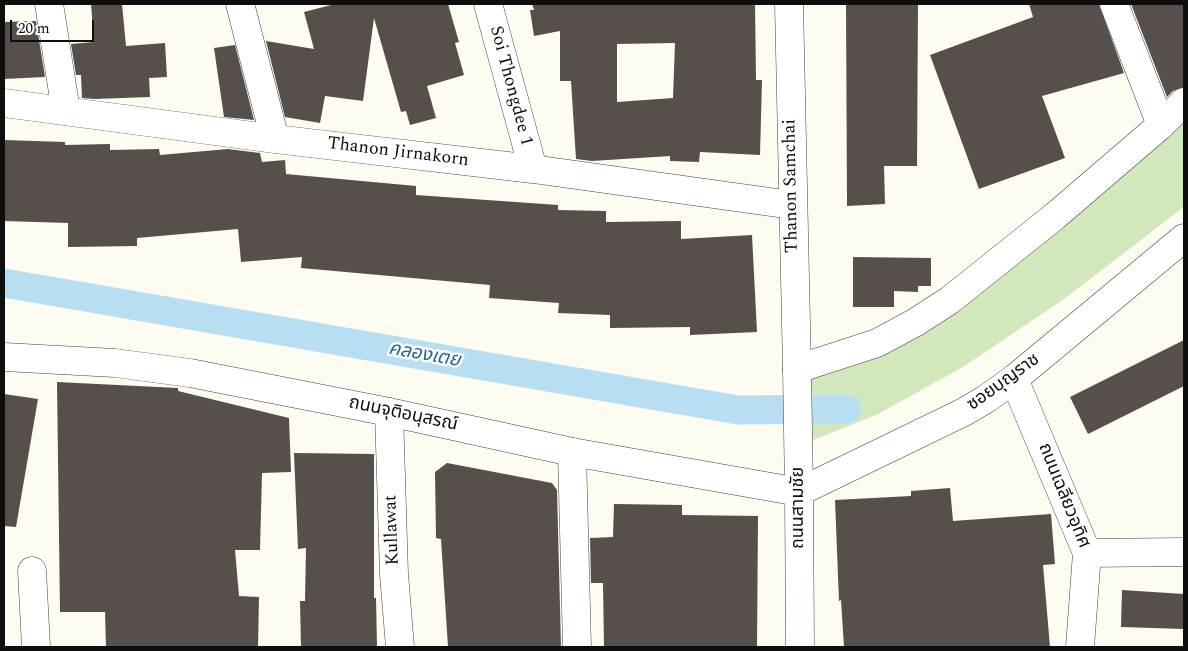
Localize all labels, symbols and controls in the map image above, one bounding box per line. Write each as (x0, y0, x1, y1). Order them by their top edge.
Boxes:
scale bar (12, 10, 96, 42)
text: 20 m (18, 17, 50, 40)
street label: Soi Thongdee 1 (484, 24, 536, 148)
street label: Thanon Samchai (780, 119, 804, 253)
street label: Thanon Jirnakorn (326, 134, 470, 172)
water label: คลองเตย (386, 338, 462, 374)
street label: ซอยบุญราช (964, 349, 1044, 417)
street label: ถนนจุติอนุสรณ์ (347, 393, 459, 437)
street label: ถนนเฉลียวอุทิศ (1032, 440, 1094, 552)
street label: ถนนสามชัย (788, 467, 810, 549)
street label: Kullawat (381, 494, 405, 566)

